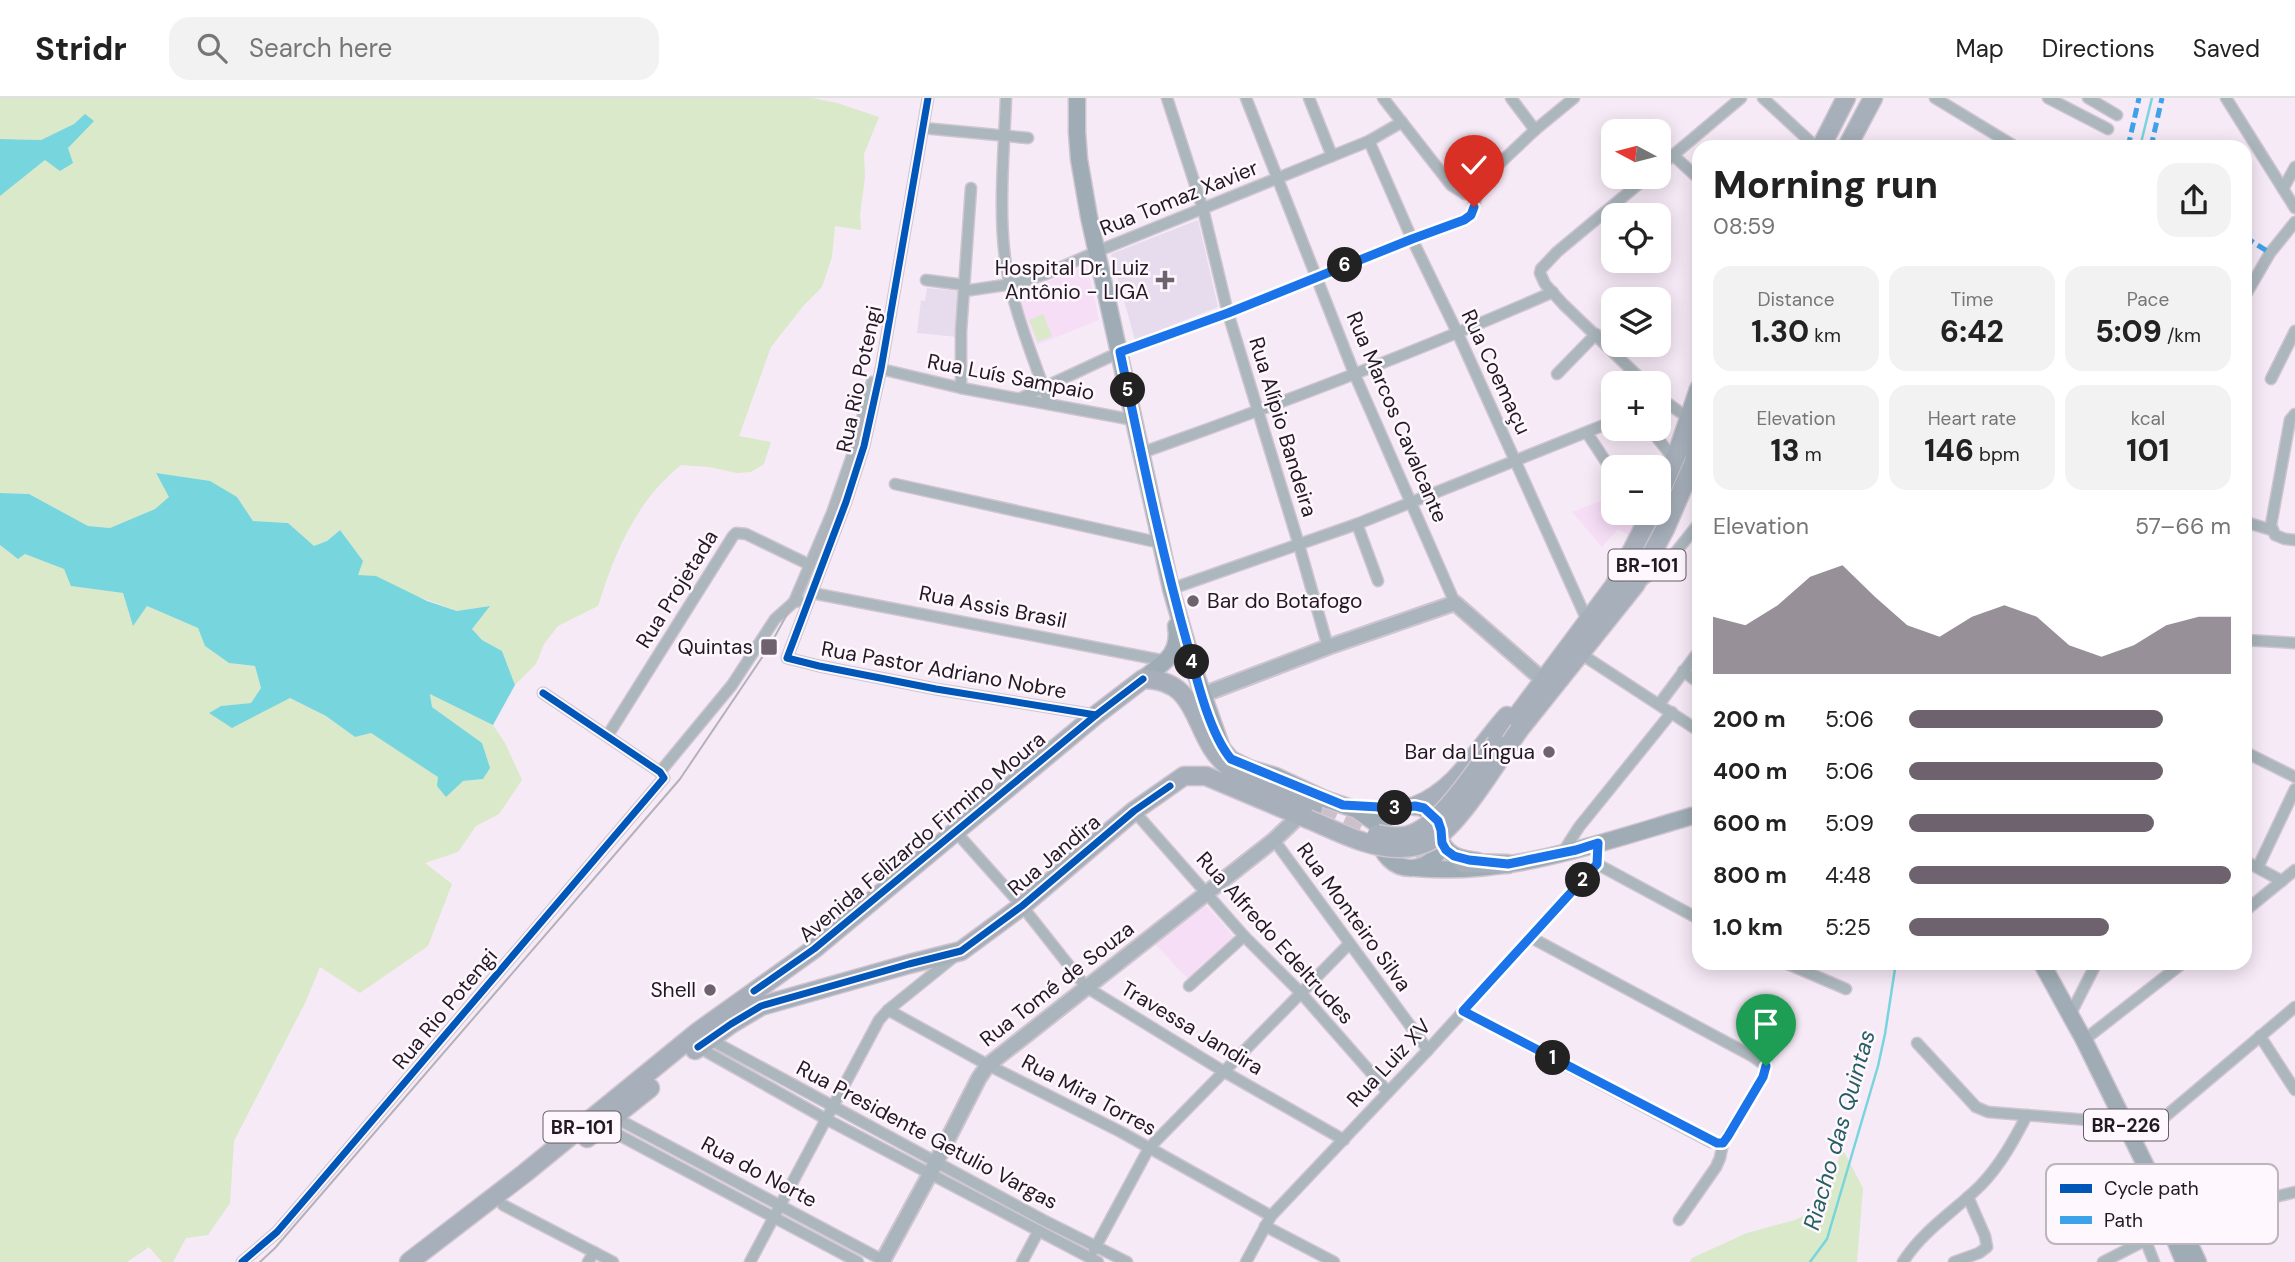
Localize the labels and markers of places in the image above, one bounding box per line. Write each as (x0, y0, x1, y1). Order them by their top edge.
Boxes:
pin (1444, 135, 1504, 207)
pin: 6 (1328, 248, 1362, 282)
place label: Hospital Dr. Luiz Antônio - LIGA (995, 254, 1149, 306)
marker: Hospital Dr. Luiz Antônio - LIGA (1155, 270, 1175, 290)
pin: 5 (1110, 372, 1146, 408)
place label: Bar do Botafogo (1207, 587, 1362, 615)
marker: Bar do Botafogo (1185, 593, 1201, 609)
place label: Quintas (677, 633, 753, 661)
marker: Quintas (759, 637, 779, 657)
pin: 4 (1174, 644, 1210, 680)
place label: Bar da Língua (1404, 738, 1535, 766)
marker: Bar da Língua (1541, 744, 1557, 760)
pin: 3 (1378, 790, 1412, 826)
pin: 2 (1566, 862, 1600, 898)
place label: Shell (650, 976, 696, 1004)
marker: Shell (702, 982, 718, 998)
pin (1736, 994, 1796, 1066)
pin: 1 (1536, 1040, 1570, 1076)

